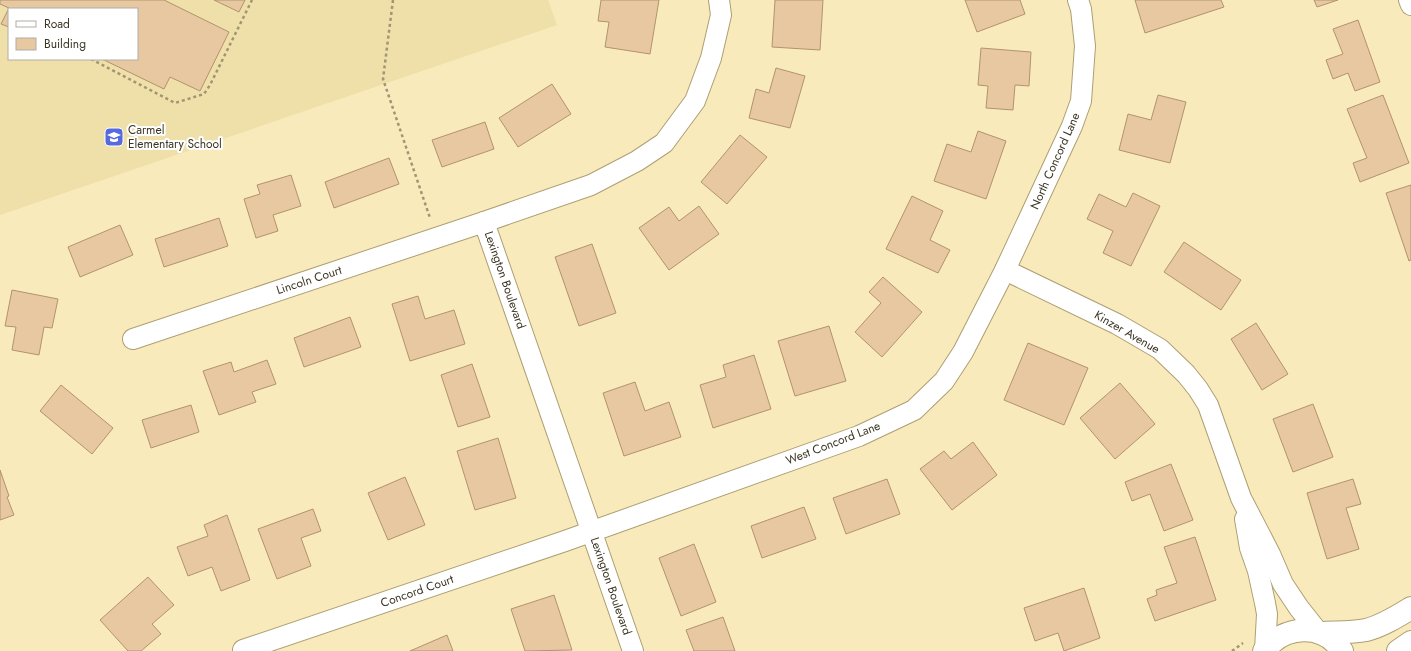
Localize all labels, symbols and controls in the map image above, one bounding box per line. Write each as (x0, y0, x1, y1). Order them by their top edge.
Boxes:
legend (8, 8, 138, 60)
text: Road (44, 15, 70, 33)
text: Building (44, 35, 86, 53)
street label: North Concord Lane (1026, 110, 1084, 212)
place label: Carmel Elementary School (128, 121, 222, 153)
school or university icon: Carmel Elementary School (103, 126, 125, 148)
street label: Lexington Boulevard (480, 229, 530, 331)
street label: Lincoln Court (274, 261, 344, 299)
street label: Kinzer Avenue (1091, 306, 1163, 358)
street label: West Concord Lane (783, 417, 883, 469)
street label: Lexington Boulevard (586, 535, 636, 637)
street label: Concord Court (378, 570, 456, 612)

